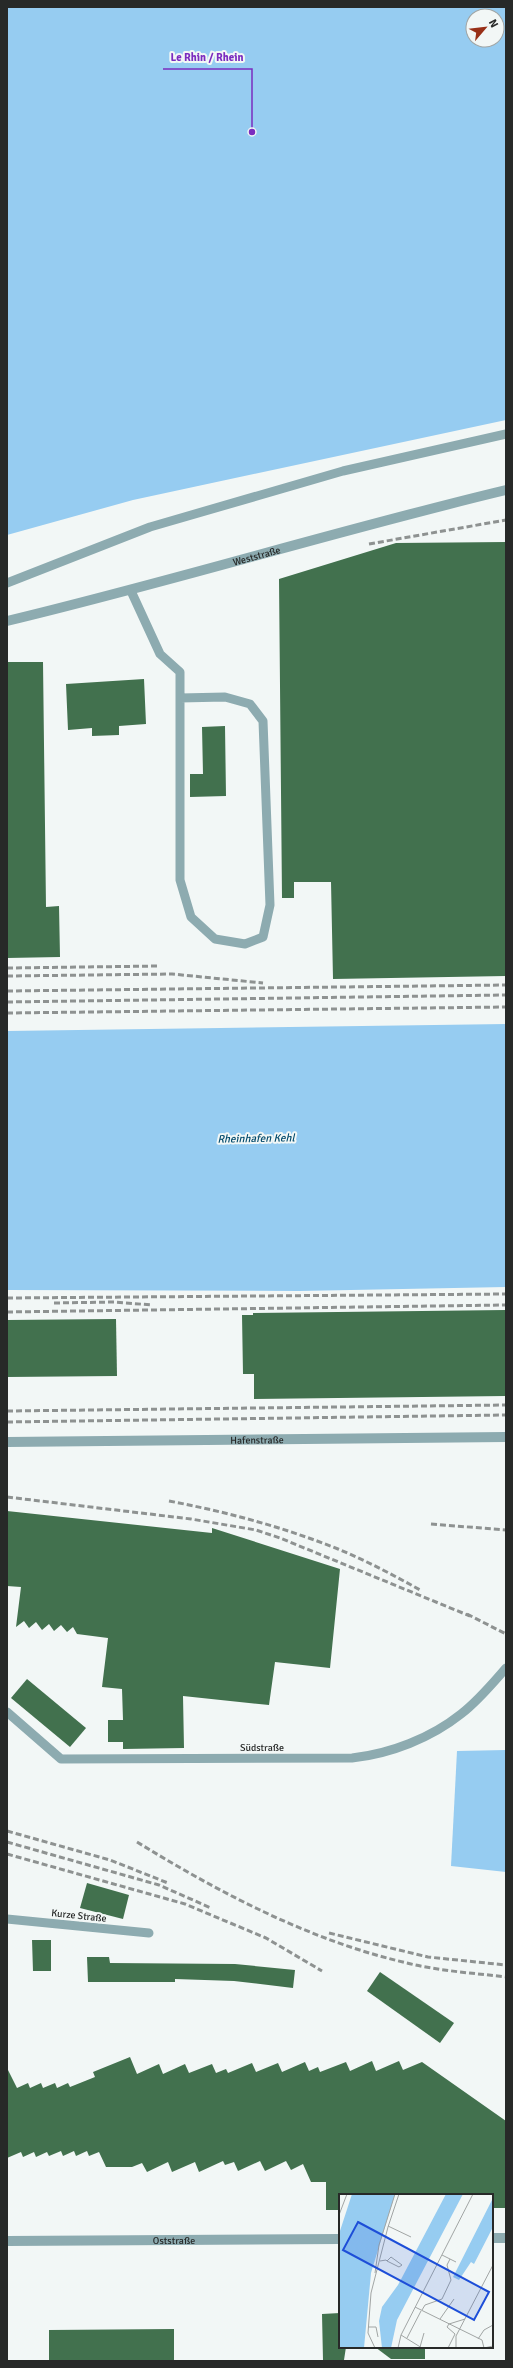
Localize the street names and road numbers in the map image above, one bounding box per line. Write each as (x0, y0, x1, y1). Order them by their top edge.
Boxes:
street label: Weststraße (232, 544, 282, 569)
street label: Hafenstraße (230, 1434, 284, 1447)
street label: Südstraße (240, 1742, 284, 1754)
street label: Kurze Straße (51, 1907, 107, 1925)
street label: Oststraße (153, 2235, 195, 2247)

